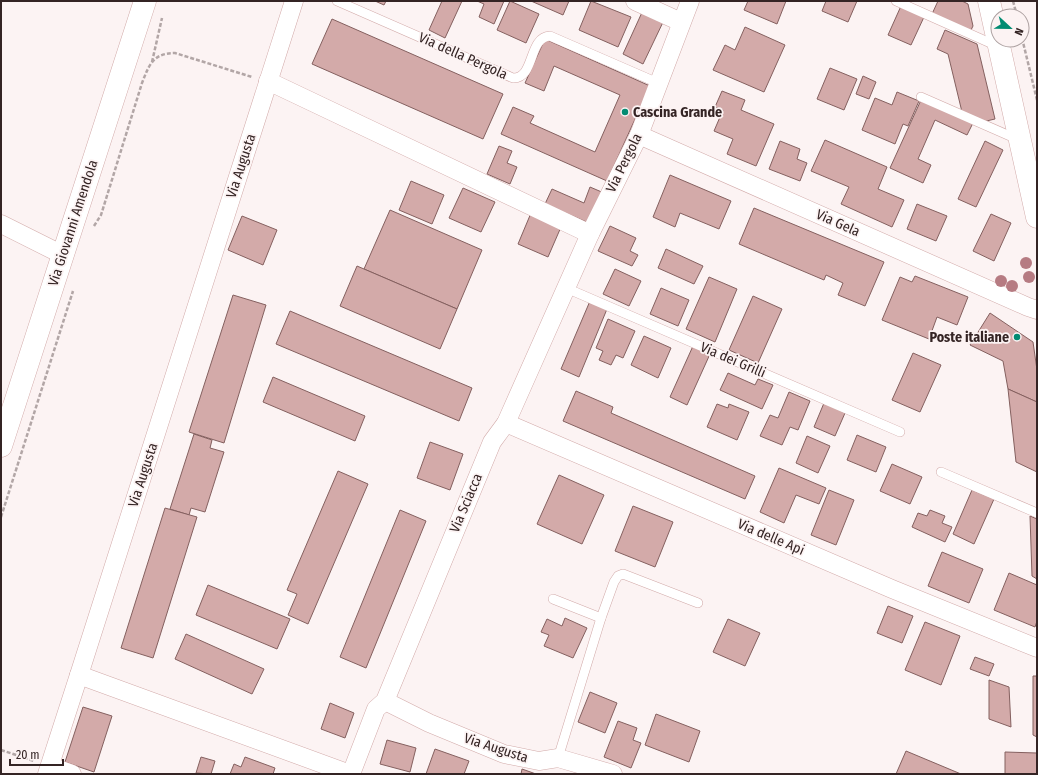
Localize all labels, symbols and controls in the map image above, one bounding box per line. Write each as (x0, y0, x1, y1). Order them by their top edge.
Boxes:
north arrow (990, 8, 1030, 48)
text: N (1012, 26, 1026, 37)
street label: Via della Pergola (416, 29, 510, 83)
place label: Cascina Grande (633, 104, 722, 121)
marker: Cascina Grande (620, 107, 630, 117)
street label: Via Pergola (602, 131, 646, 195)
street label: Via Augusta (223, 132, 259, 200)
street label: Via Giovanni Amendola (45, 158, 102, 288)
street label: Via Gela (813, 206, 863, 240)
place label: Poste italiane (929, 329, 1009, 346)
marker: Poste italiane (1012, 332, 1022, 342)
street label: Via dei Grilli (698, 339, 768, 381)
street label: Via Augusta (125, 441, 161, 509)
street label: Via Sciacca (446, 471, 486, 535)
street label: Via delle Api (735, 515, 807, 559)
street label: Via Augusta (462, 730, 530, 766)
scale bar (10, 741, 63, 767)
text: 20 m (16, 748, 40, 762)

